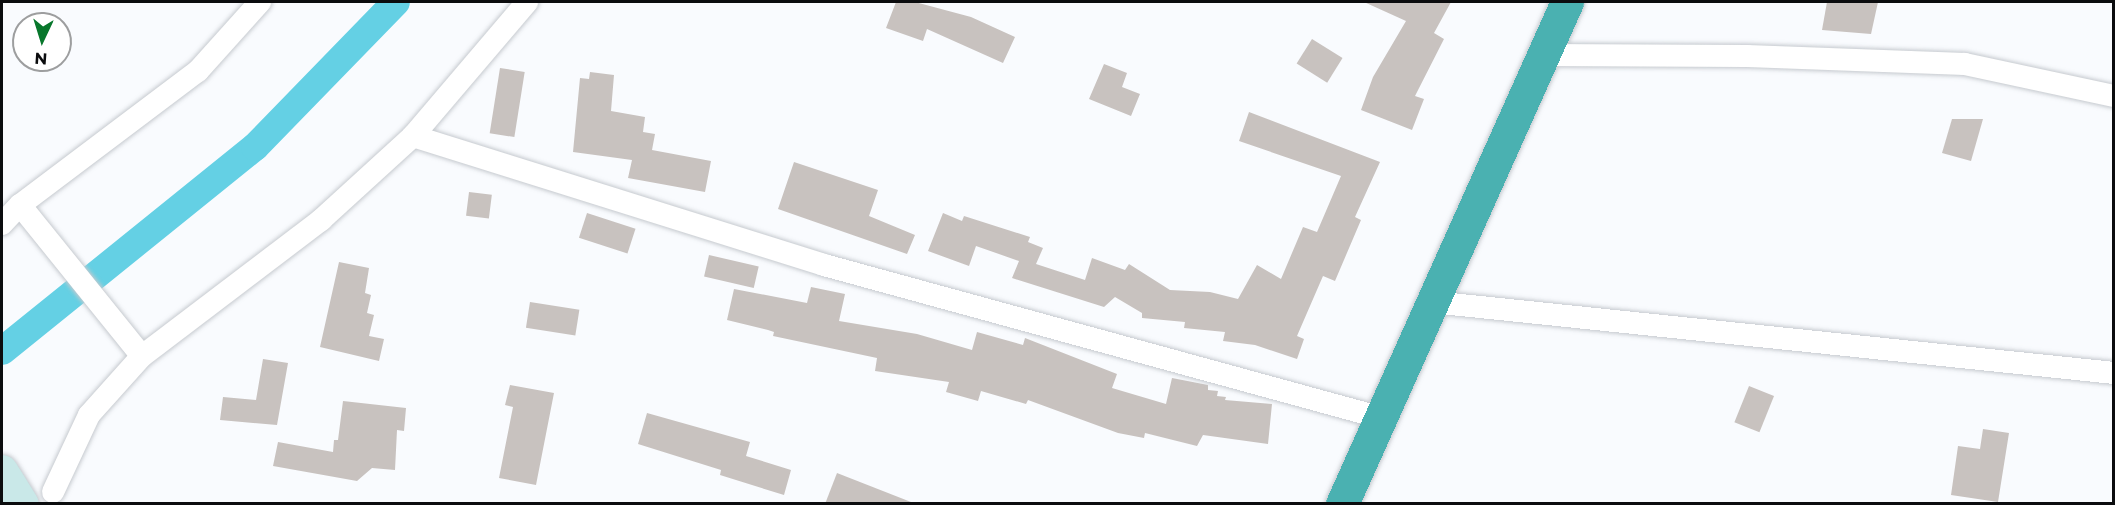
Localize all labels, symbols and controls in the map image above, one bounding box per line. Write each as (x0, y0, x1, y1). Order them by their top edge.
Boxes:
north arrow (12, 12, 72, 72)
text: N (34, 49, 48, 68)

